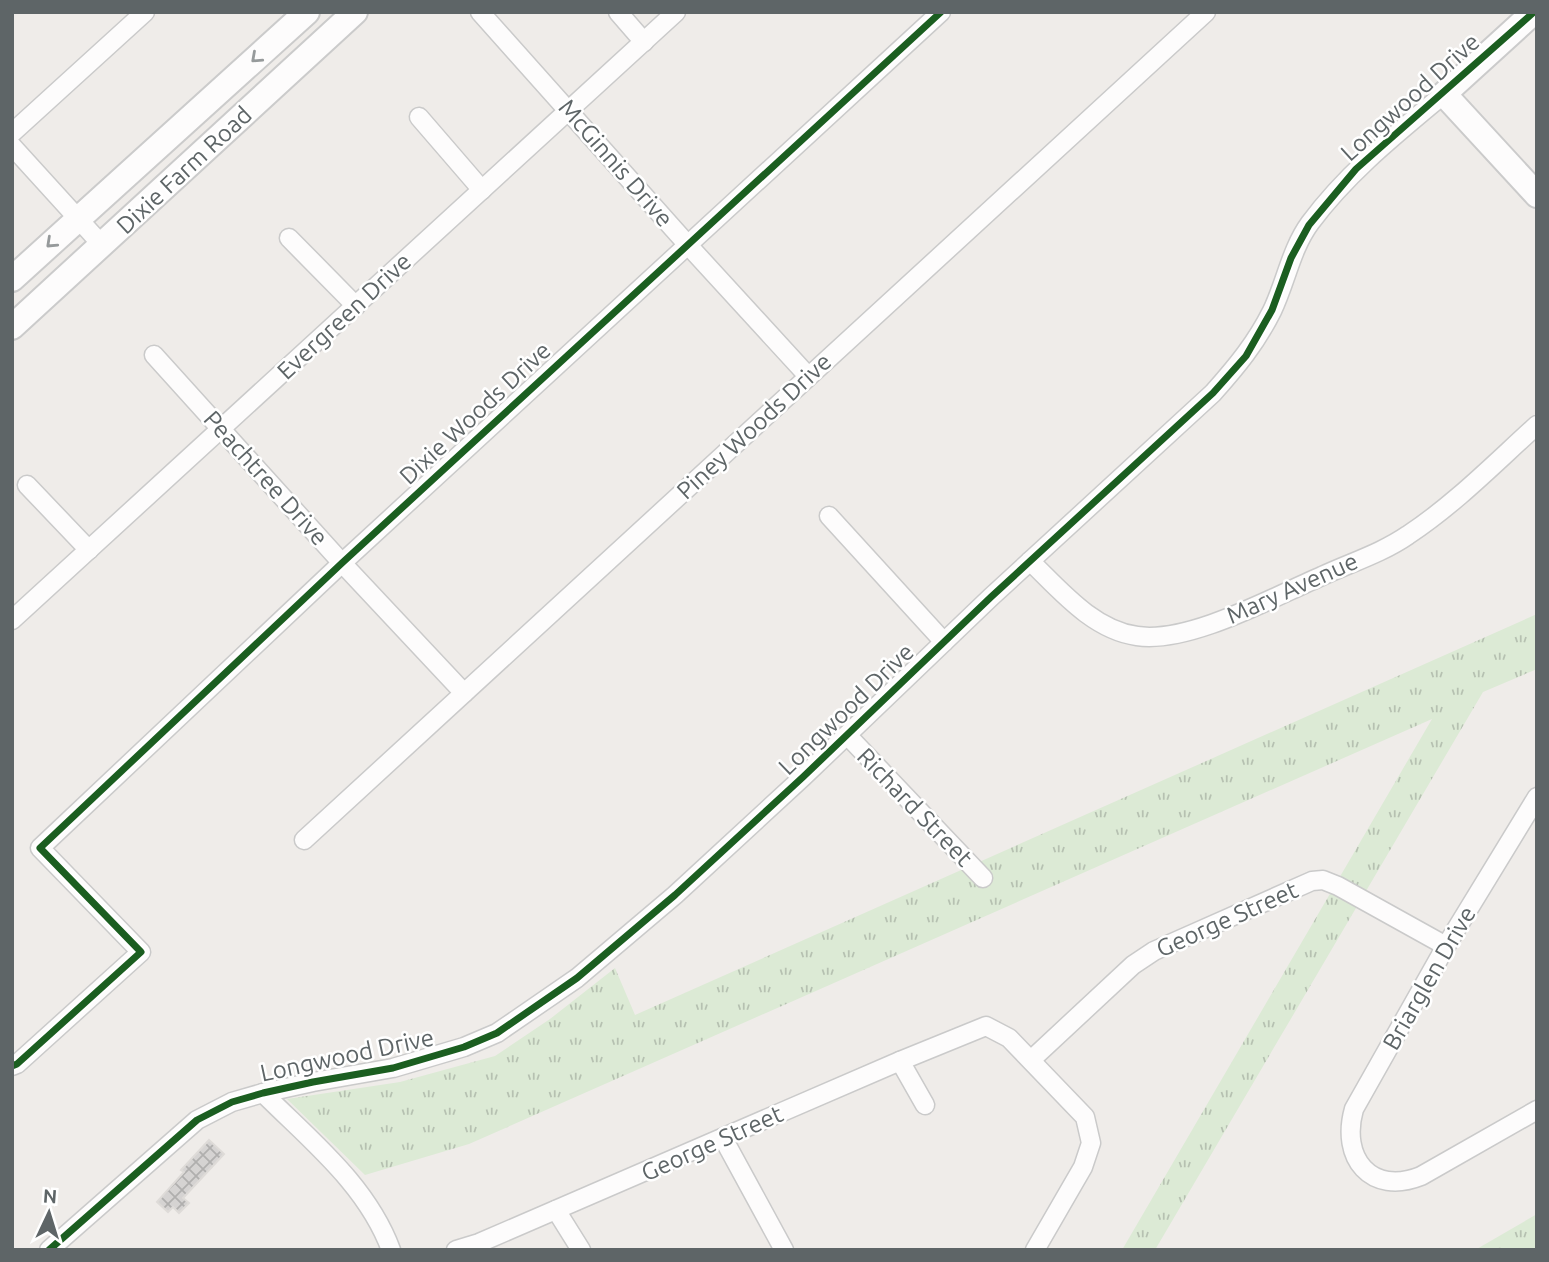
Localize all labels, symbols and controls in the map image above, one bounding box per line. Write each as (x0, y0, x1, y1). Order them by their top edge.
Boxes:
street label: Longwood Drive (1335, 28, 1485, 166)
one-way arrow (251, 50, 264, 62)
street label: McGinnis Drive (553, 94, 679, 232)
street label: Dixie Farm Road (111, 101, 257, 239)
one-way arrow (46, 234, 59, 247)
street label: Evergreen Drive (272, 247, 416, 385)
street label: Dixie Woods Drive (394, 336, 556, 490)
street label: Piney Woods Drive (671, 348, 837, 504)
street label: Peachtree Drive (199, 405, 333, 551)
street label: Mary Avenue (1222, 547, 1362, 629)
street label: Longwood Drive (773, 638, 919, 780)
street label: Richard Street (852, 742, 978, 872)
street label: George Street (1152, 876, 1302, 962)
street label: Briarglen Drive (1377, 902, 1481, 1054)
street label: Longwood Drive (258, 1023, 436, 1087)
street label: George Street (637, 1100, 787, 1186)
north arrow (14, 1178, 84, 1248)
text: N (42, 1185, 58, 1208)

